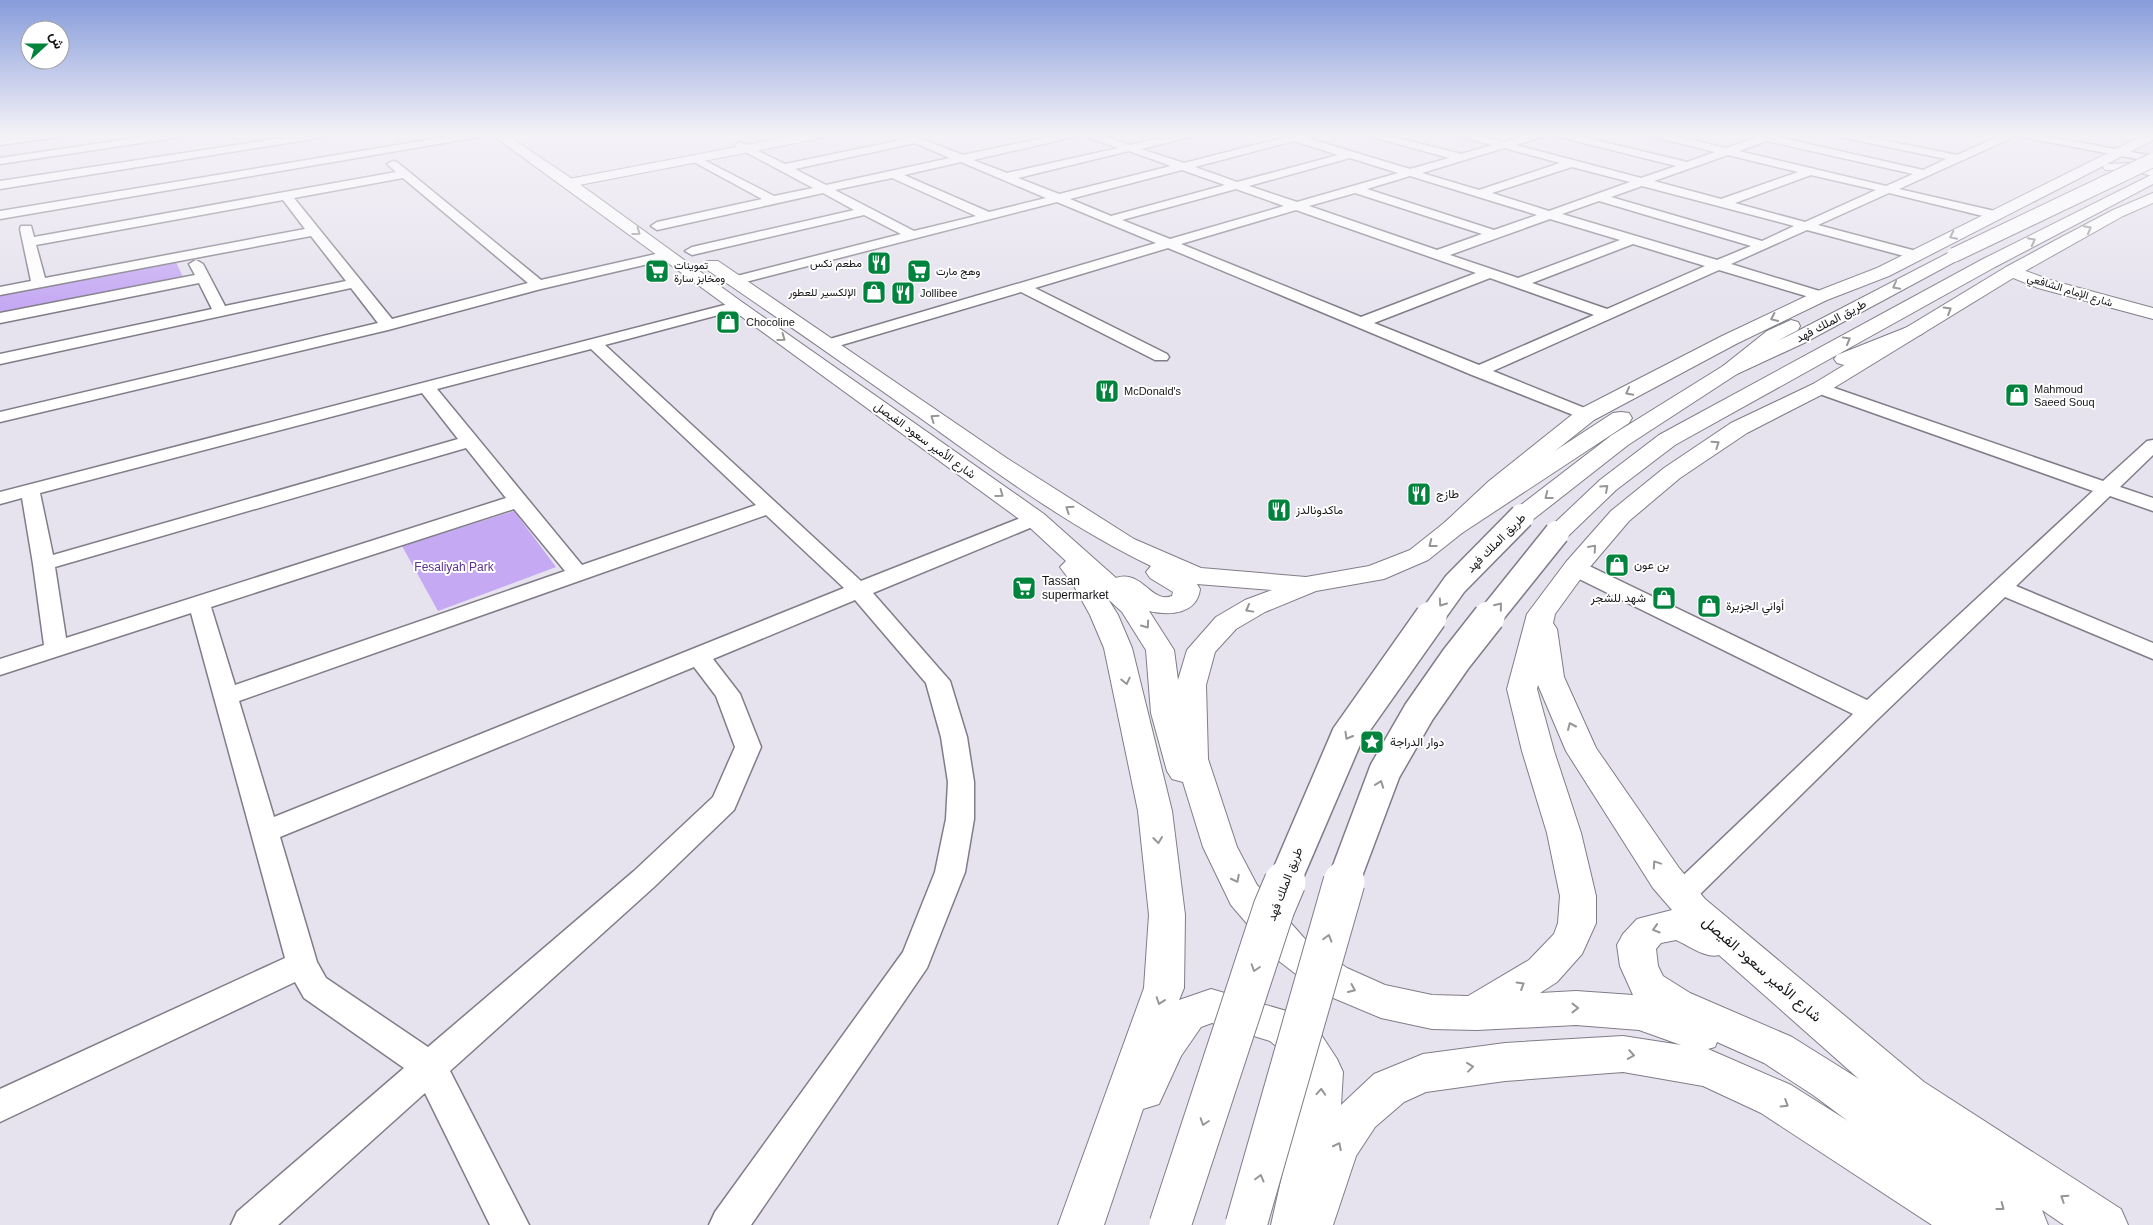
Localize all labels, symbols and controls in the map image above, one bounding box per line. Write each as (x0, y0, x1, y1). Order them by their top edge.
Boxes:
north arrow (20, 20, 70, 70)
text: ش (46, 30, 68, 52)
one-way arrow (2083, 225, 2092, 235)
one-way arrow (631, 226, 641, 235)
one-way arrow (1949, 230, 1958, 240)
one-way arrow (2027, 237, 2036, 247)
restaurant icon: مطعم نكس (866, 250, 892, 276)
place label: مطعم نكس (810, 257, 862, 271)
supermarket icon: تموينات ومخابز سارة (644, 258, 670, 284)
supermarket icon: وهج مارت (906, 258, 932, 284)
place label: تموينات ومخابز سارة (674, 259, 725, 285)
place label: وهج مارت (936, 265, 981, 279)
street label: شارع الإمام الشافعي (2025, 271, 2114, 313)
shop icon: الإلكسير للعطور (861, 279, 887, 305)
restaurant icon: Jollibee (890, 280, 916, 306)
one-way arrow (1892, 280, 1901, 290)
place label: الإلكسير للعطور (787, 286, 856, 299)
place label: Jollibee (920, 287, 957, 299)
street label: طريق الملك فهد (1793, 296, 1869, 346)
one-way arrow (1942, 307, 1951, 317)
shop icon: Chocoline (715, 309, 741, 335)
one-way arrow (1770, 312, 1779, 323)
place label: Chocoline (746, 316, 795, 328)
one-way arrow (776, 332, 786, 341)
one-way arrow (1842, 336, 1851, 346)
restaurant icon: McDonald's (1094, 378, 1120, 404)
shop icon: Mahmoud Saeed Souq (2004, 382, 2030, 408)
place label: Mahmoud Saeed Souq (2034, 383, 2095, 408)
place label: McDonald's (1124, 385, 1182, 397)
one-way arrow (1626, 386, 1635, 396)
street label: شارع الأمير سعود الفيصل (870, 399, 978, 483)
one-way arrow (930, 415, 940, 424)
one-way arrow (1710, 441, 1720, 450)
restaurant icon: طازج (1406, 481, 1432, 507)
one-way arrow (1599, 485, 1608, 494)
place label: طازج (1436, 487, 1459, 503)
one-way arrow (994, 488, 1003, 497)
one-way arrow (1545, 490, 1554, 498)
restaurant icon: ماكدونالدز (1266, 497, 1292, 523)
place label: ماكدونالدز (1295, 503, 1343, 518)
one-way arrow (1065, 506, 1074, 515)
street label: طريق الملك فهد (1464, 510, 1529, 576)
one-way arrow (1429, 539, 1438, 547)
one-way arrow (1587, 545, 1596, 554)
shop icon: بن عون (1604, 552, 1630, 578)
place label: بن عون (1634, 558, 1669, 573)
park label: Fesaliyah Park (414, 560, 495, 574)
place label: Tassan supermarket (1042, 574, 1109, 602)
supermarket icon: Tassan supermarket (1011, 575, 1037, 601)
shop icon: شهد للشجر (1651, 585, 1677, 611)
place label: شهد للشجر (1590, 591, 1646, 606)
shop icon: أواني الجزيرة (1696, 593, 1722, 619)
one-way arrow (1439, 597, 1447, 606)
place label: أواني الجزيرة (1726, 599, 1784, 616)
one-way arrow (1245, 603, 1254, 613)
one-way arrow (1493, 603, 1501, 612)
one-way arrow (1140, 620, 1149, 629)
one-way arrow (1120, 676, 1131, 685)
one-way arrow (1566, 722, 1577, 731)
place icon: دوار الدراجة (1359, 729, 1385, 755)
one-way arrow (1345, 731, 1355, 740)
place label: دوار الدراجة (1390, 735, 1445, 750)
one-way arrow (1374, 780, 1384, 789)
one-way arrow (1152, 836, 1163, 844)
street label: طريق الملك فهد (1265, 845, 1306, 923)
one-way arrow (1653, 860, 1663, 869)
one-way arrow (1230, 874, 1240, 883)
street label: شارع الأمير سعود الفيصل (1697, 912, 1826, 1027)
one-way arrow (1653, 924, 1661, 934)
one-way arrow (1322, 934, 1332, 942)
one-way arrow (1251, 963, 1261, 971)
one-way arrow (1515, 981, 1524, 991)
one-way arrow (1347, 982, 1356, 993)
one-way arrow (1156, 996, 1166, 1005)
one-way arrow (1571, 1003, 1579, 1014)
one-way arrow (1627, 1050, 1636, 1060)
one-way arrow (1466, 1062, 1474, 1073)
one-way arrow (1315, 1087, 1326, 1095)
one-way arrow (1779, 1098, 1788, 1108)
one-way arrow (1200, 1117, 1210, 1126)
one-way arrow (1332, 1143, 1342, 1152)
one-way arrow (1255, 1175, 1265, 1183)
one-way arrow (2061, 1195, 2070, 1204)
one-way arrow (1995, 1201, 2005, 1210)

